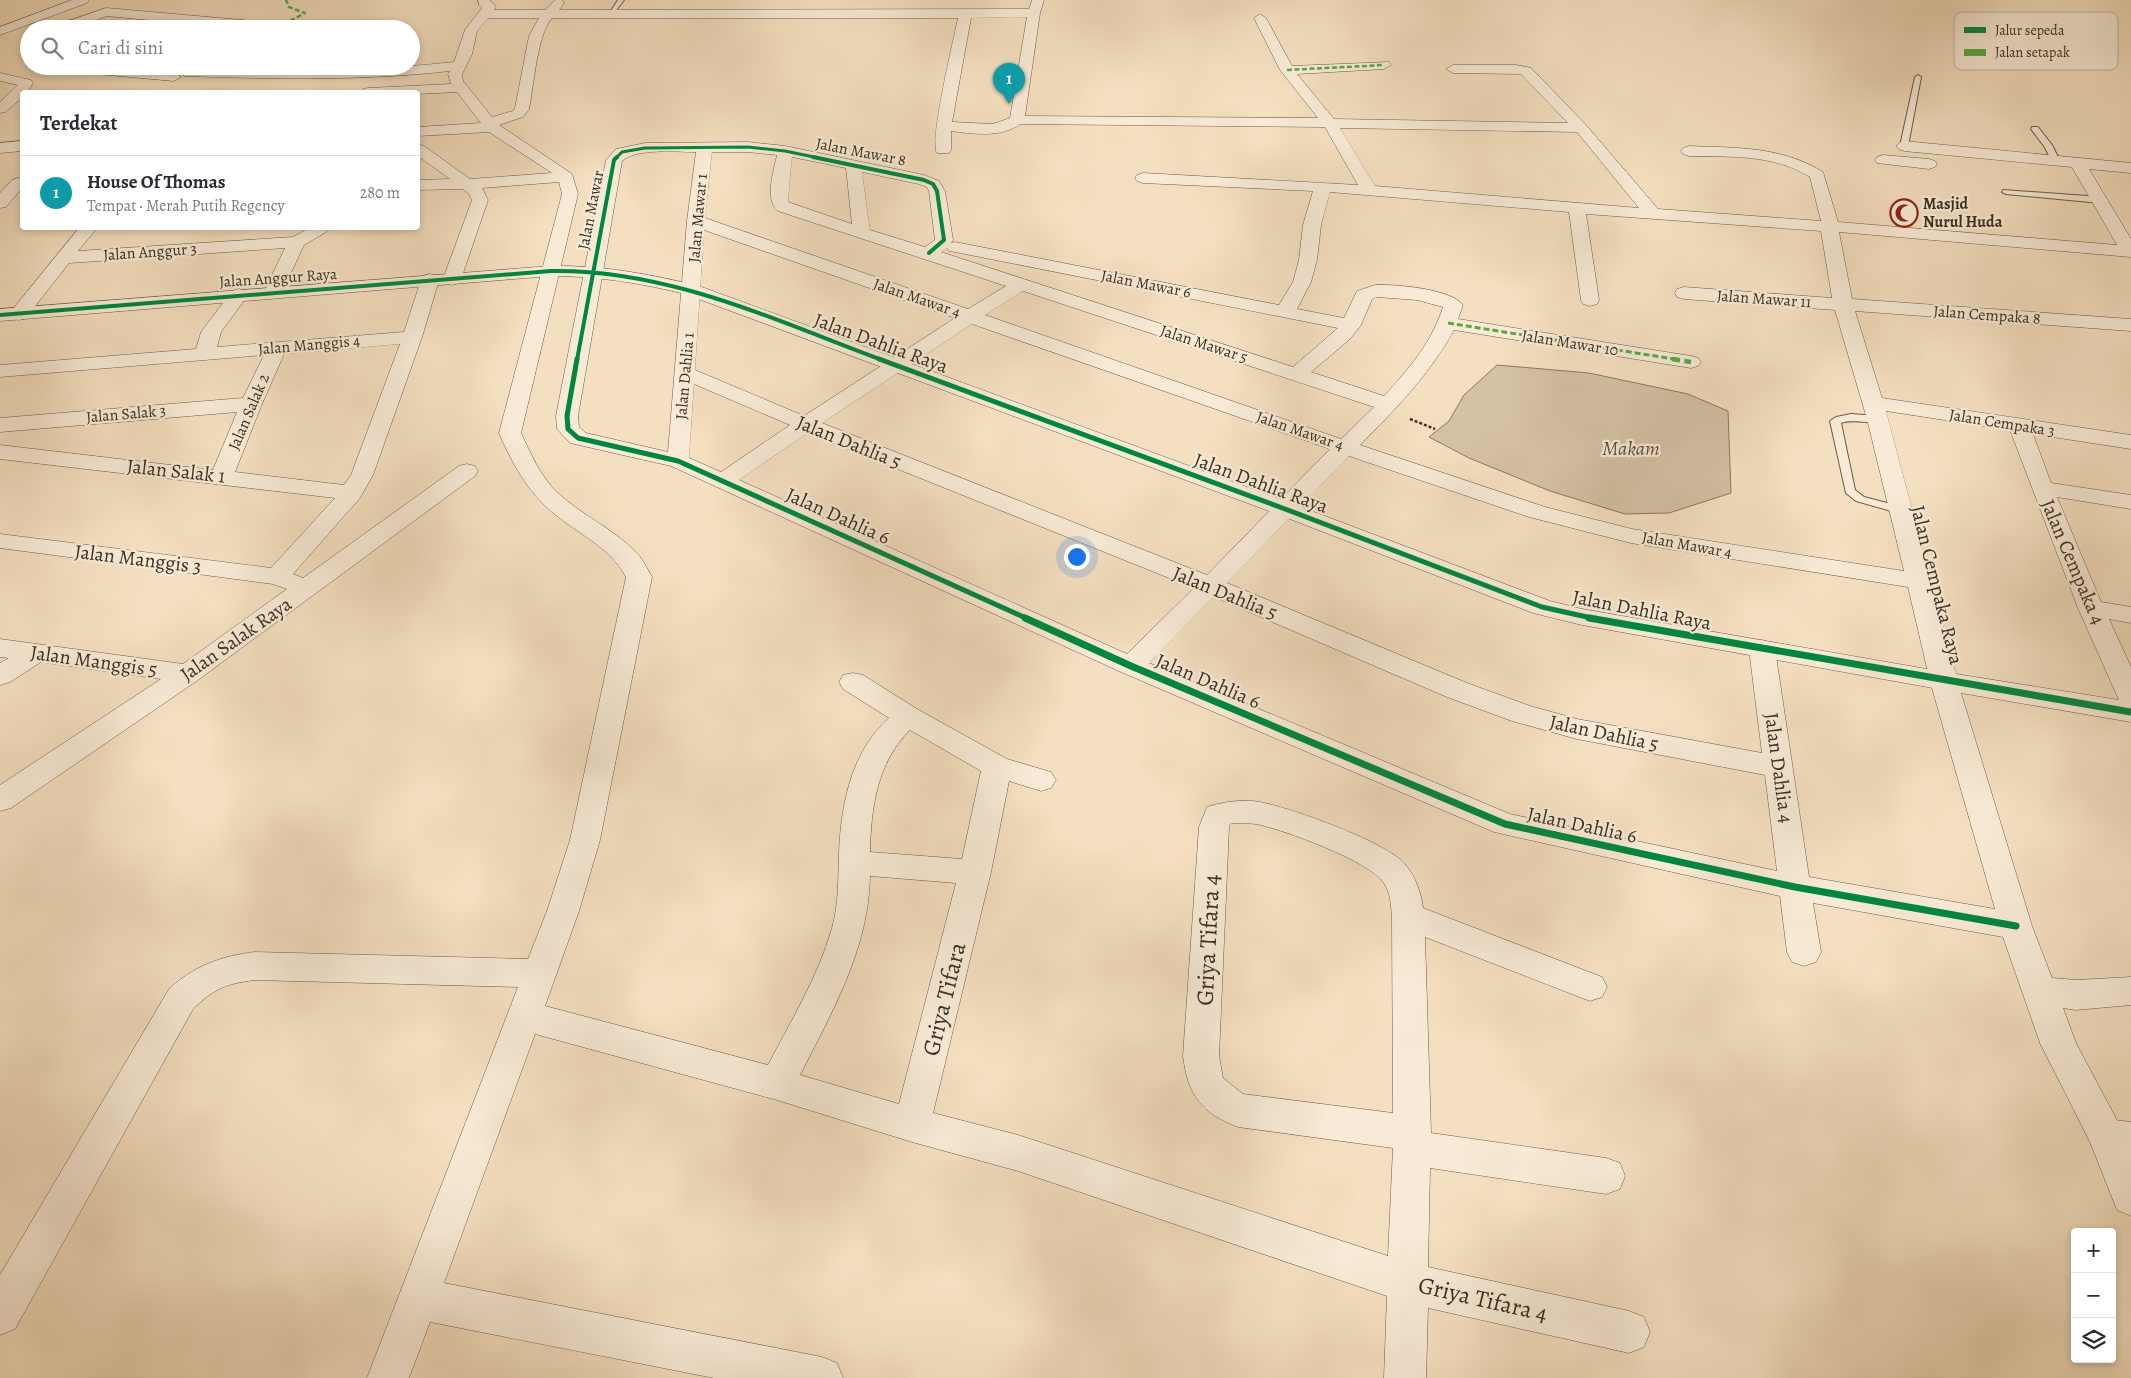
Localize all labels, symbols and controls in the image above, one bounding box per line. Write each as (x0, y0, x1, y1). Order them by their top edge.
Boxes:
legend (1954, 12, 2118, 70)
search box (20, 20, 420, 75)
text: Jalur sepeda (1995, 21, 2065, 40)
icon: search (38, 34, 66, 62)
text: Cari di sini (78, 35, 163, 61)
text: Jalan setapak (1995, 43, 2070, 62)
pin: 1 (993, 63, 1025, 104)
text: Terdekat (40, 109, 118, 137)
street label: Jalan Mawar 8 (814, 132, 908, 172)
street label: Jalan Mawar (573, 168, 609, 252)
text: House Of Thomas (87, 169, 226, 195)
street label: Jalan Mawar 1 (683, 172, 713, 263)
text: 1 (53, 182, 59, 204)
text: 280 m (360, 182, 400, 204)
place label: Masjid Nurul Huda (1923, 193, 2003, 233)
text: Tempat · Merah Putih Regency (87, 195, 285, 217)
mosque icon: Masjid Nurul Huda (1889, 198, 1919, 228)
street label: Jalan Anggur 3 (102, 238, 198, 266)
street label: Jalan Anggur Raya (218, 263, 338, 293)
street label: Jalan Mawar 6 (1099, 264, 1193, 304)
street label: Jalan Mawar 4 (870, 273, 964, 323)
street label: Jalan Mawar 11 (1716, 285, 1813, 313)
street label: Jalan Cempaka 8 (1933, 300, 2041, 330)
street label: Jalan Dahlia Raya (810, 306, 952, 380)
street label: Jalan Mawar 5 (1157, 320, 1251, 369)
street label: Jalan Mawar 10 (1520, 324, 1620, 362)
street label: Jalan Manggis 4 (257, 330, 361, 360)
street label: Jalan Dahlia 1 (670, 331, 700, 420)
street label: Jalan Salak 2 (223, 370, 275, 454)
street label: Jalan Salak 3 (85, 400, 167, 428)
street label: Jalan Cempaka 3 (1948, 404, 2056, 442)
street label: Jalan Mawar 4 (1253, 406, 1347, 456)
street label: Jalan Dahlia 5 (793, 409, 905, 475)
park label: Makam (1602, 435, 1660, 462)
street label: Jalan Dahlia Raya (1190, 446, 1332, 520)
street label: Jalan Salak 1 (125, 452, 227, 490)
street label: Jalan Dahlia 6 (782, 481, 894, 551)
street label: Jalan Cempaka 4 (2034, 495, 2112, 629)
street label: Jalan Cempaka Raya (1904, 502, 1970, 668)
street label: Jalan Mawar 4 (1640, 526, 1734, 564)
street label: Jalan Manggis 3 (73, 538, 203, 580)
your location (1064, 544, 1090, 570)
street label: Jalan Dahlia 5 (1169, 560, 1281, 626)
street label: Jalan Dahlia Raya (1570, 583, 1714, 637)
street label: Jalan Salak Raya (175, 590, 298, 688)
street label: Jalan Manggis 5 (29, 639, 159, 683)
street label: Jalan Dahlia 6 (1151, 647, 1265, 715)
street label: Jalan Dahlia 5 (1547, 708, 1661, 758)
street label: Jalan Dahlia 4 (1758, 711, 1800, 825)
street label: Jalan Dahlia 6 (1525, 800, 1639, 850)
street label: Griya Tifara 4 (1189, 873, 1227, 1007)
street label: Griya Tifara (914, 938, 974, 1059)
map controls (2071, 1228, 2116, 1363)
button: + (2071, 1228, 2116, 1273)
street label: Griya Tifara 4 (1415, 1269, 1551, 1329)
button: − (2071, 1273, 2116, 1318)
button: layers (2071, 1318, 2116, 1363)

